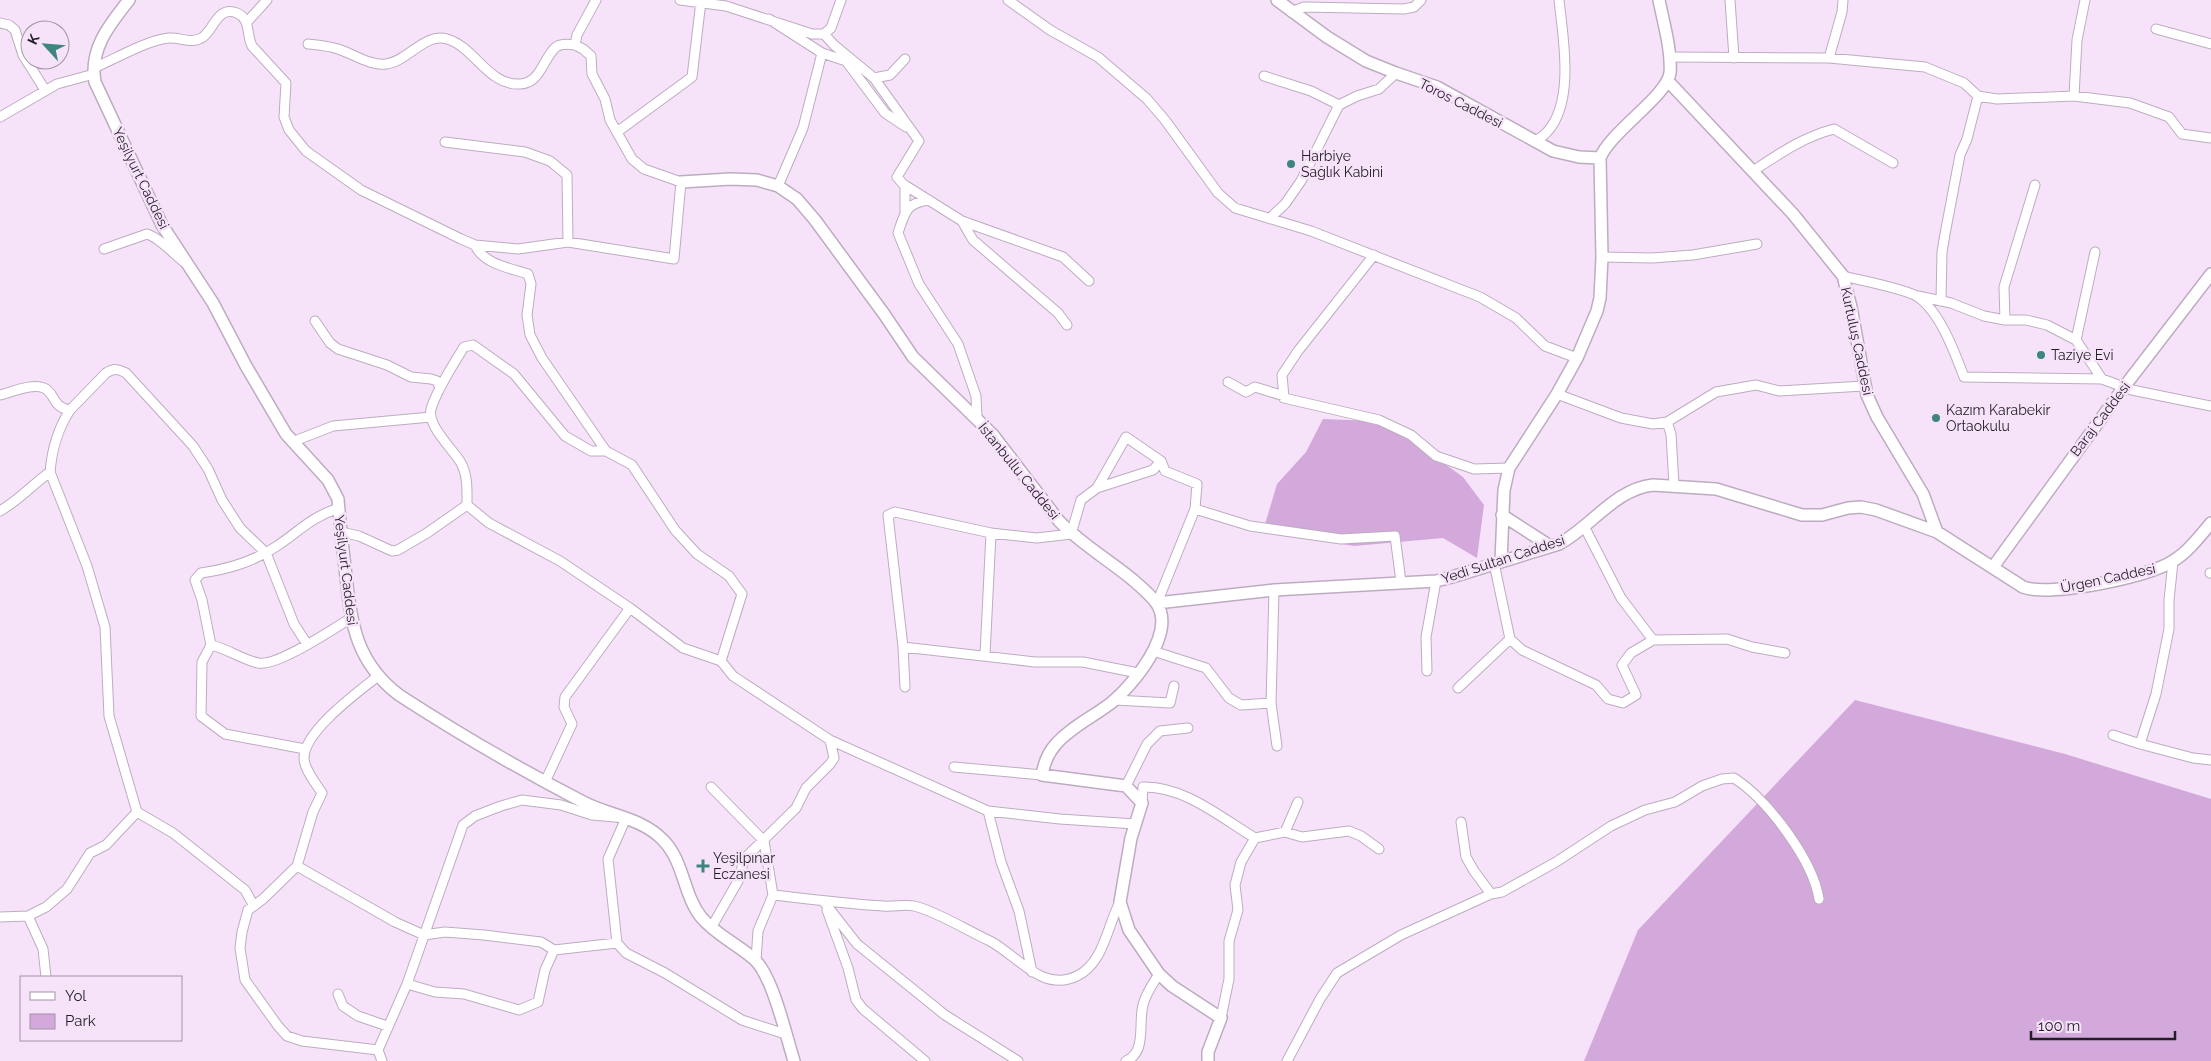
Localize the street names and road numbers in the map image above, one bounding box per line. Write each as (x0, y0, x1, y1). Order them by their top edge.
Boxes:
street label: Toros Caddesi (1417, 75, 1505, 131)
street label: Yeşilyurt Caddesi (109, 125, 173, 231)
street label: Kurtuluş Caddesi (1838, 285, 1876, 397)
street label: Baraj Caddesi (2067, 379, 2133, 459)
street label: İstanbullu Caddesi (975, 418, 1064, 523)
street label: Yeşilyurt Caddesi (331, 514, 361, 626)
street label: Yedi Sultan Caddesi (1439, 531, 1567, 587)
street label: Ürgen Caddesi (2059, 558, 2157, 596)

